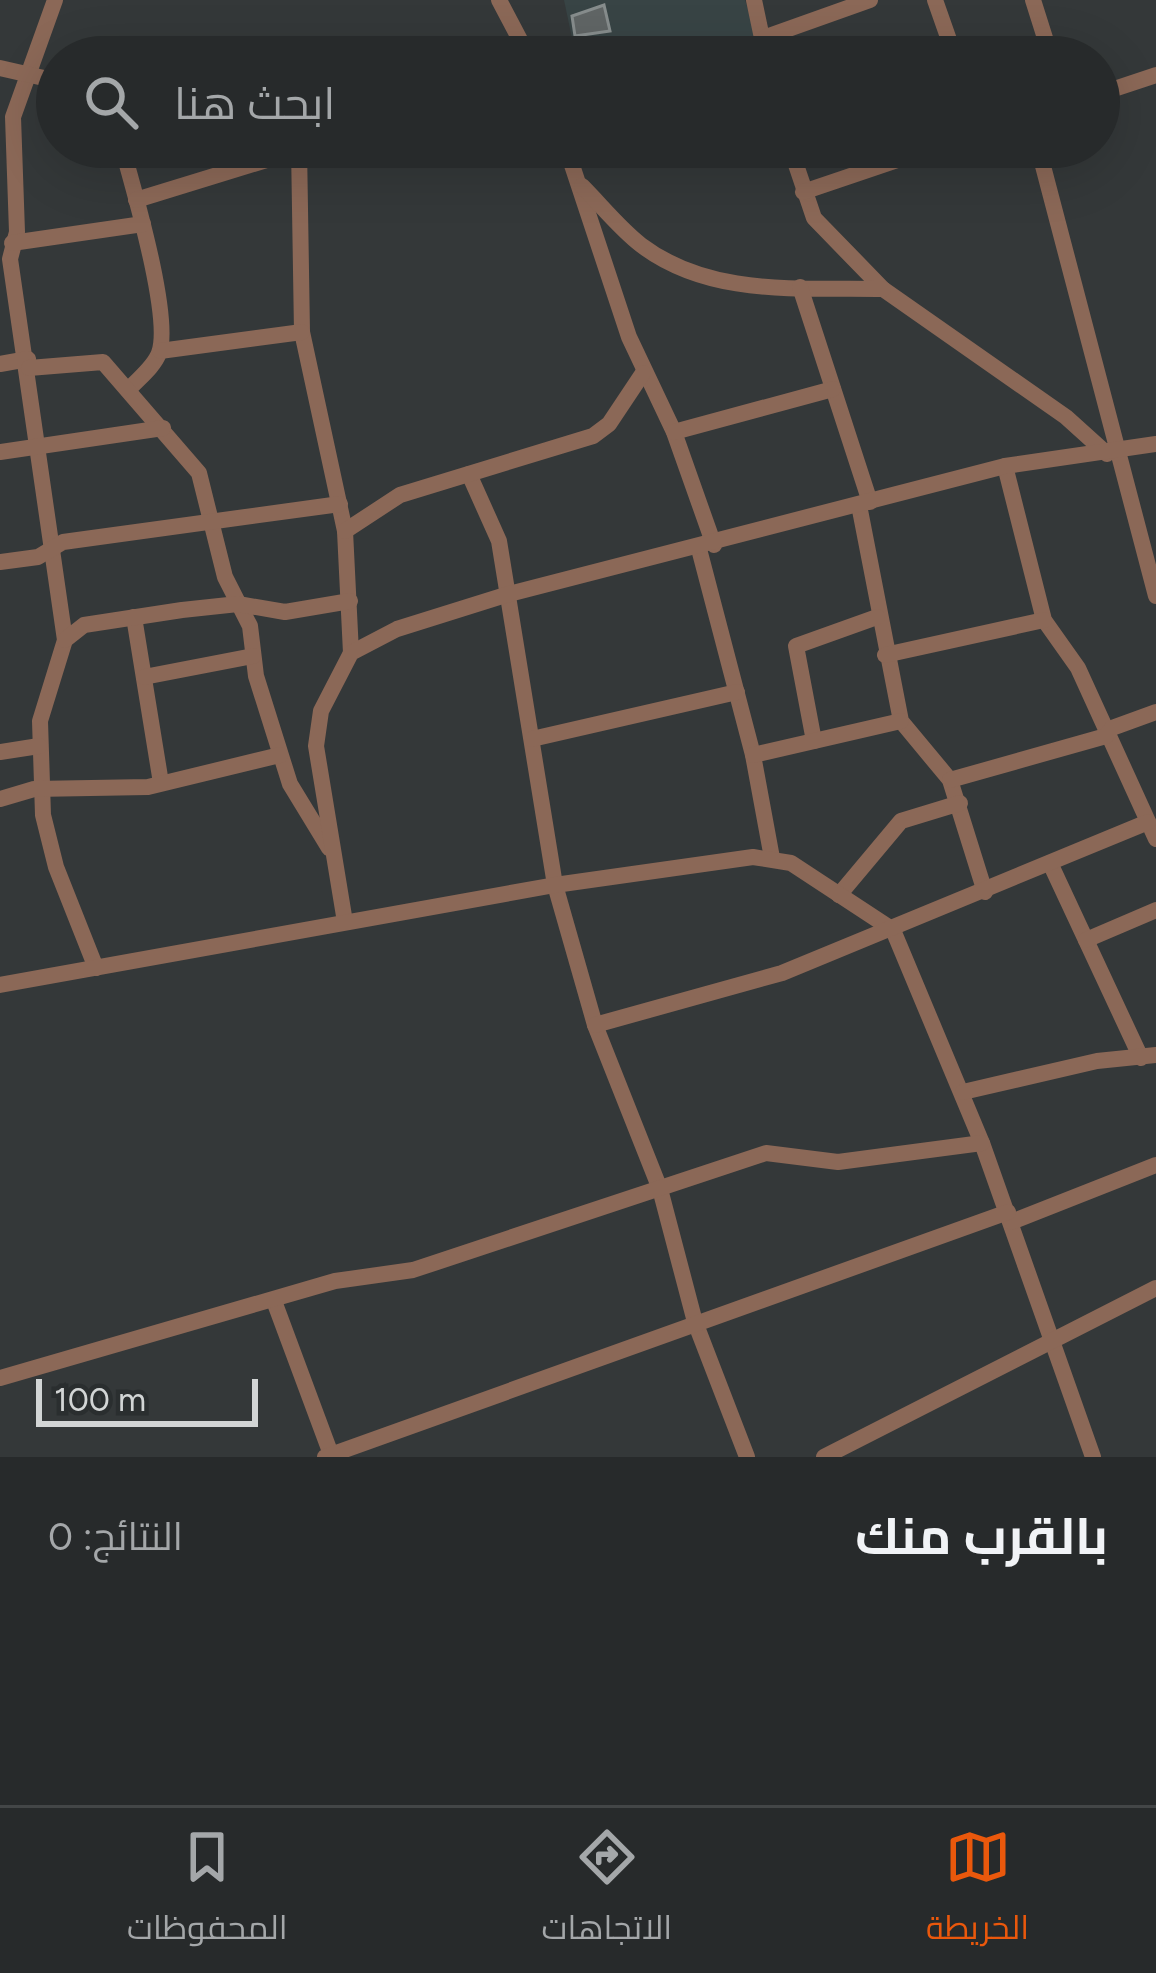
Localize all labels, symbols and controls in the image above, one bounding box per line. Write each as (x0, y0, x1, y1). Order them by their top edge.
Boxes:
search box (36, 36, 1120, 168)
icon: search (78, 69, 144, 135)
text: ابحث هنا (174, 76, 335, 130)
scale bar (36, 1373, 258, 1426)
text: 100 m (54, 1380, 146, 1419)
text: بالقرب منك (855, 1506, 1108, 1567)
text: النتائج: 0 (48, 1513, 183, 1560)
tab: المحفوظات (127, 1824, 288, 1958)
tab: الاتجاهات (541, 1824, 672, 1958)
tab: الخريطة (926, 1824, 1029, 1958)

